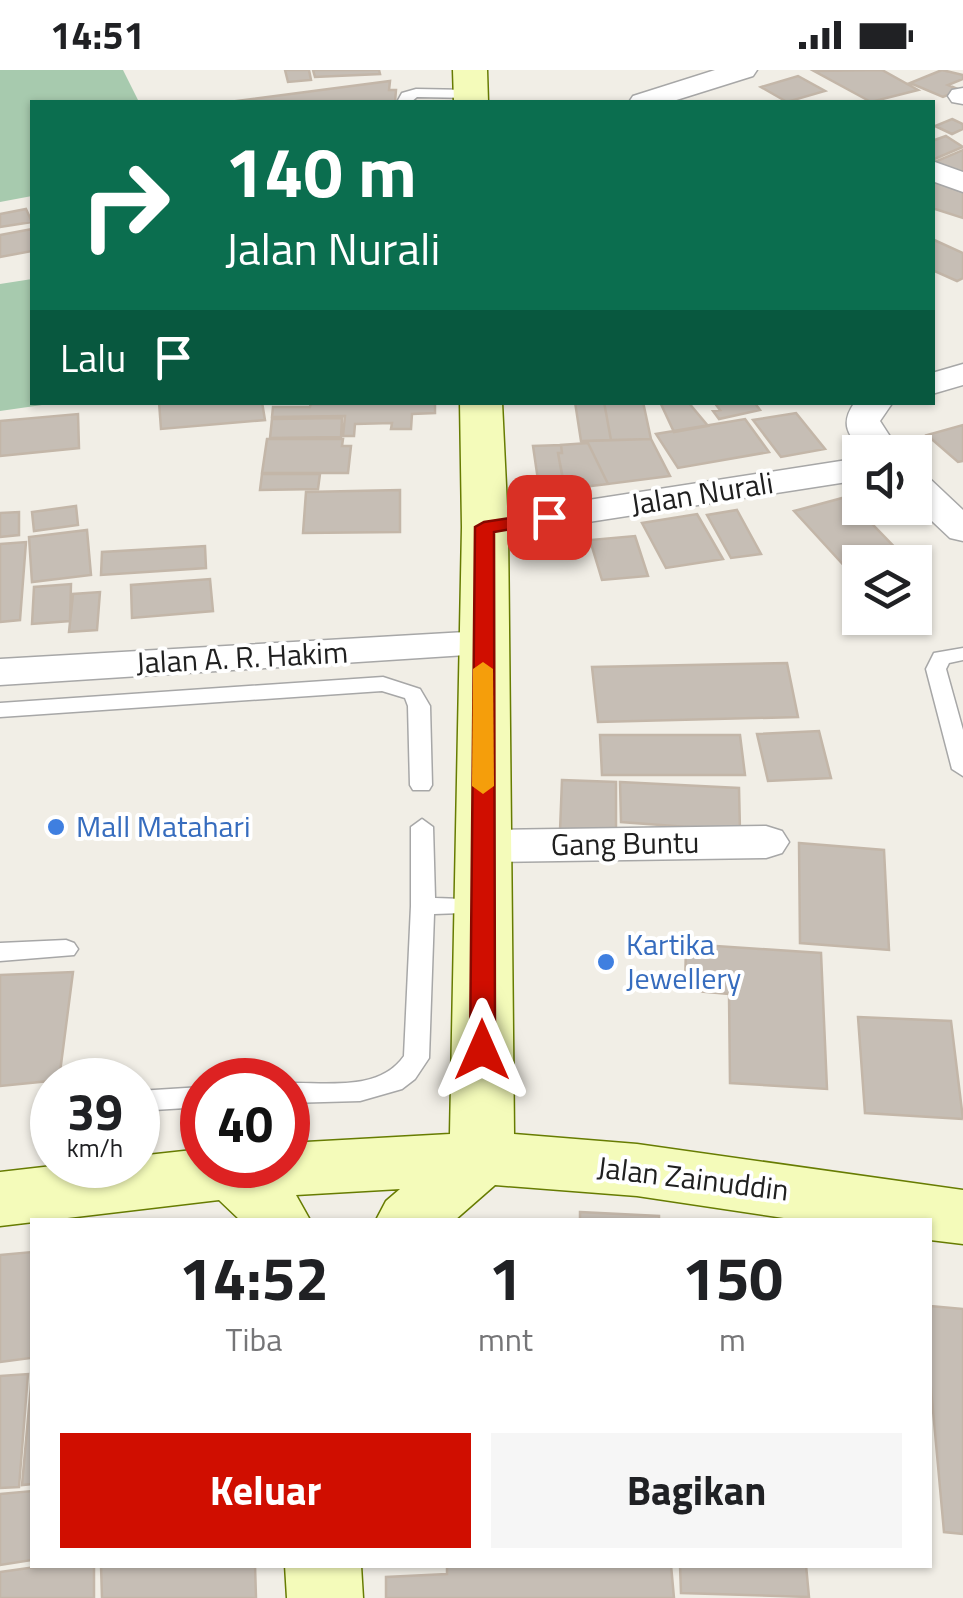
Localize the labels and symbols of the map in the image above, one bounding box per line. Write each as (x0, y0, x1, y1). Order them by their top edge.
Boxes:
street label: Jalan Nurali (627, 459, 776, 527)
pin (507, 475, 592, 560)
street label: Jalan A. R. Hakim (135, 628, 349, 686)
place label: Mall Matahari (76, 803, 251, 849)
marker: Mall Matahari (45, 816, 67, 838)
street label: Gang Buntu (550, 819, 700, 867)
place label: Kartika Jewellery (626, 921, 741, 1001)
marker: Kartika Jewellery (595, 951, 617, 973)
position arrow (430, 998, 534, 1102)
speed limit sign: 40 (180, 1058, 310, 1188)
street label: Jalan Zainuddin (595, 1143, 791, 1213)

